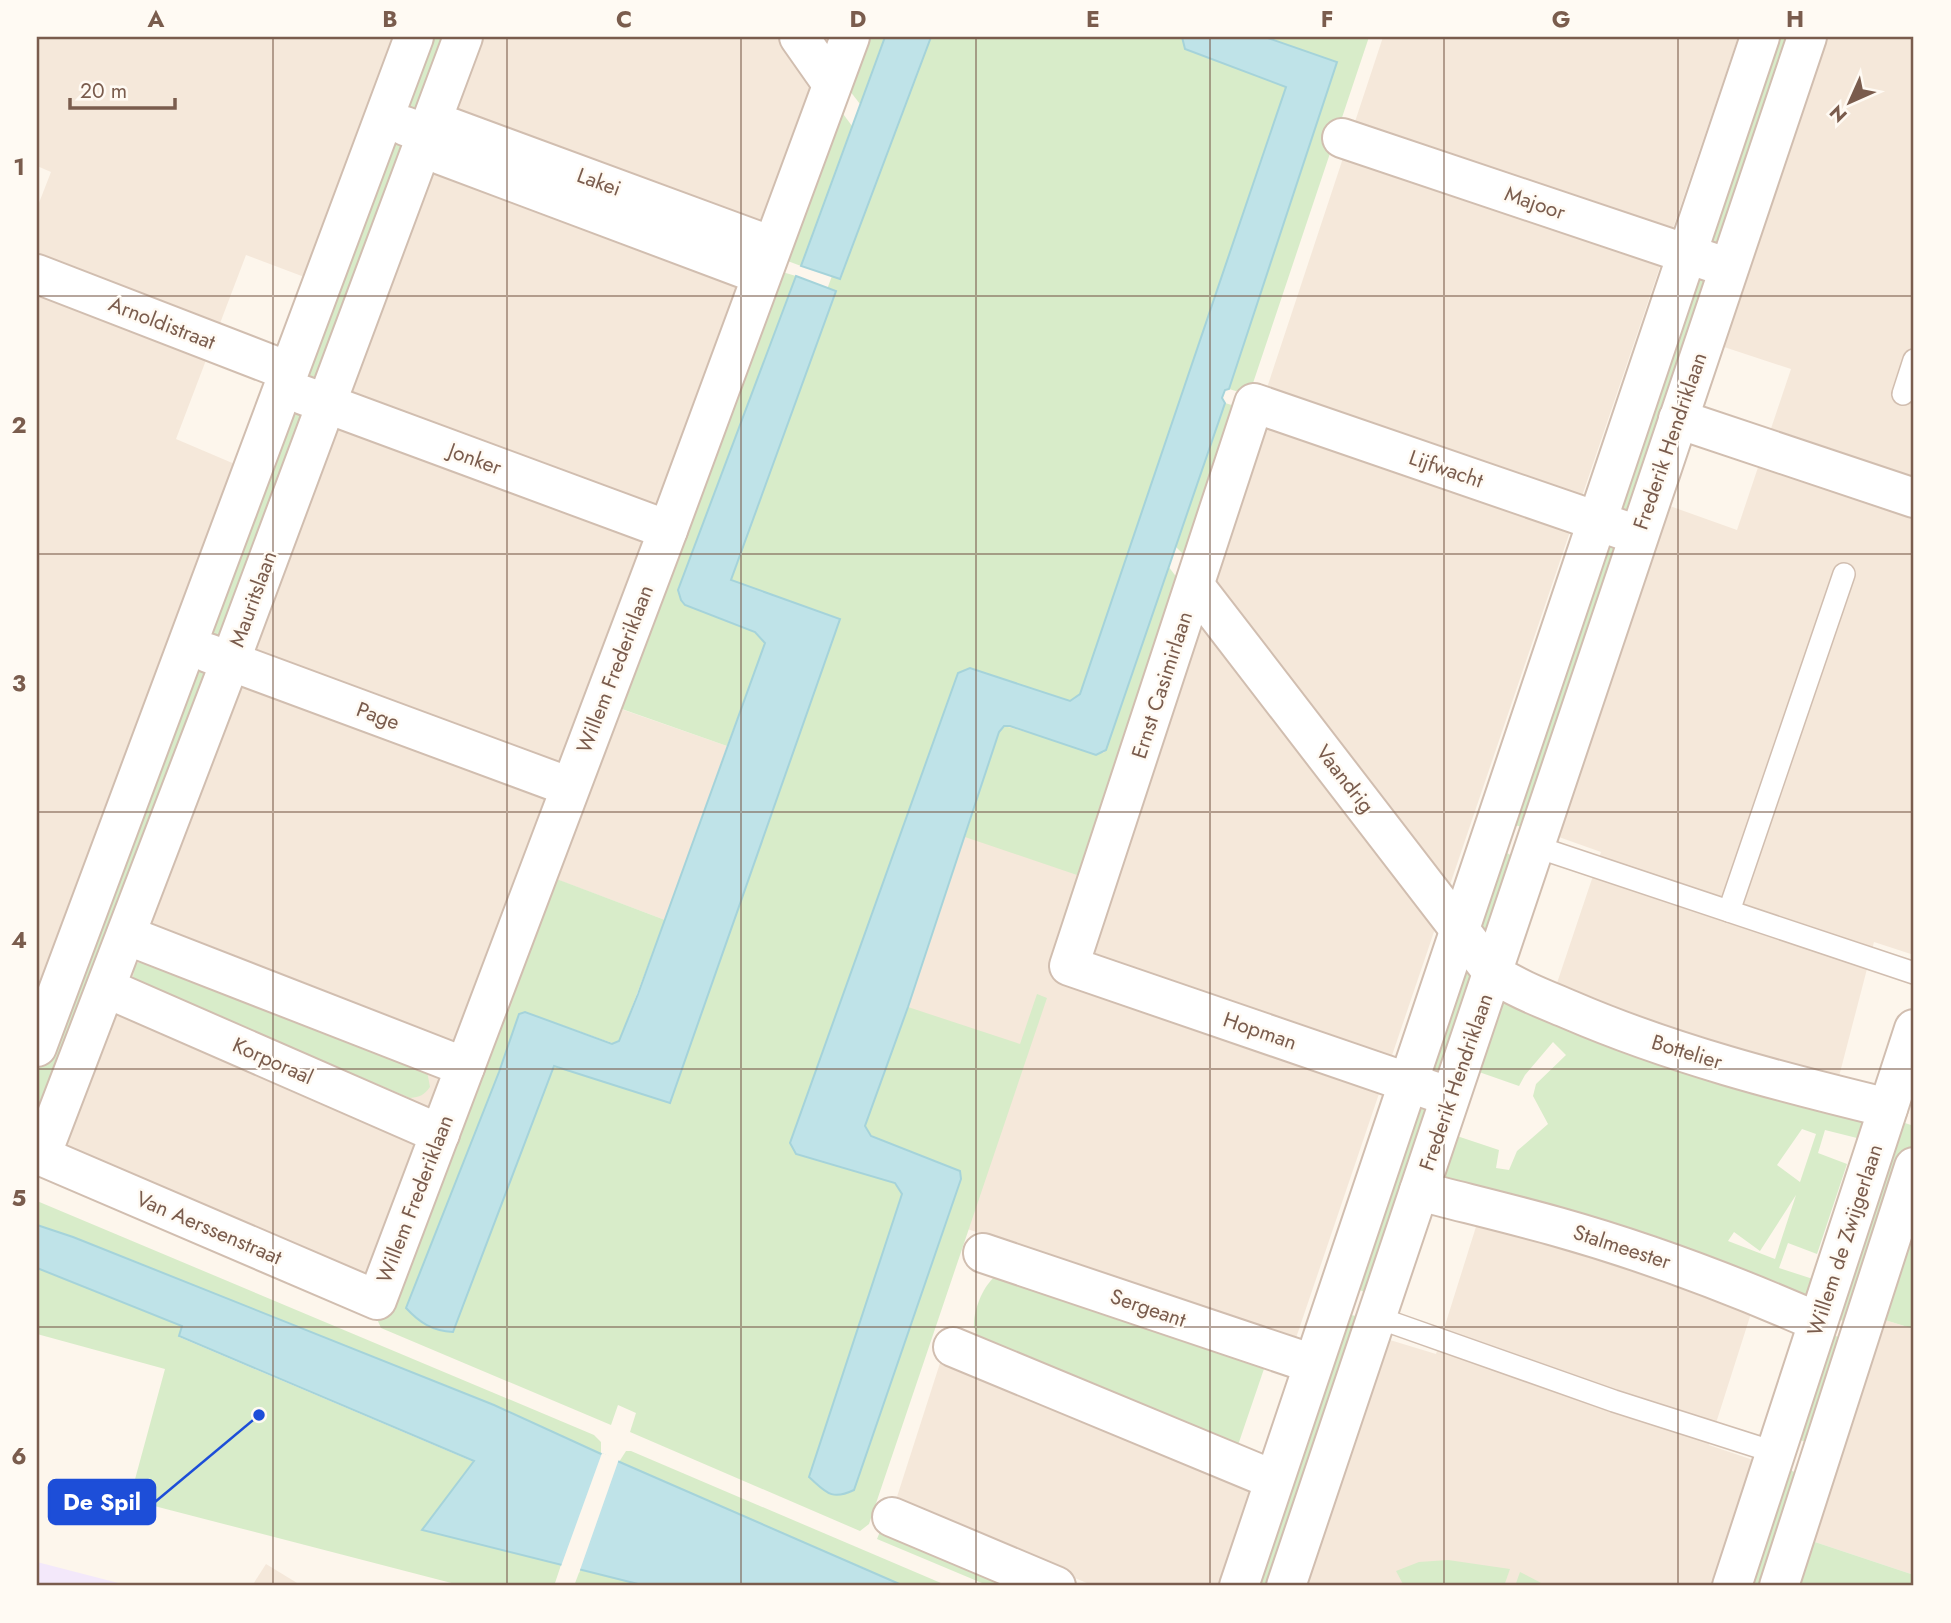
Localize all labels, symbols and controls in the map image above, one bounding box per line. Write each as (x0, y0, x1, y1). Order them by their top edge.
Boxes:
text: A (147, 2, 165, 36)
text: B (382, 2, 398, 36)
text: C (616, 2, 632, 36)
text: D (850, 2, 867, 36)
text: E (1086, 2, 1100, 36)
text: F (1321, 2, 1333, 36)
text: G (1552, 2, 1570, 36)
text: H (1786, 2, 1804, 36)
scale bar (70, 66, 175, 110)
north arrow (1814, 66, 1884, 136)
text: 20 m (80, 76, 127, 106)
text: N (1823, 99, 1853, 129)
text: 1 (13, 150, 25, 184)
street label: Lakei (573, 160, 625, 204)
street label: Majoor (1501, 179, 1570, 228)
street label: Arnoldistraat (104, 289, 220, 357)
street label: Frederik Hendriklaan (1626, 348, 1714, 534)
text: 2 (11, 408, 27, 442)
street label: Jonker (441, 435, 506, 483)
street label: Lijfwacht (1405, 442, 1487, 496)
street label: Mauritslaan (222, 547, 284, 651)
street label: Willem Frederiklaan (569, 581, 661, 757)
street label: Ernst Casimirlaan (1124, 608, 1200, 762)
text: 3 (12, 666, 26, 700)
street label: Page (352, 694, 404, 738)
street label: Vaandrig (1309, 738, 1381, 820)
text: 4 (11, 923, 27, 957)
street label: Frederik Hendriklaan (1412, 989, 1500, 1175)
street label: Hopman (1219, 1004, 1301, 1058)
street label: Bottelier (1648, 1027, 1727, 1077)
street label: Korporaal (228, 1030, 318, 1092)
street label: Willem Frederiklaan (369, 1111, 461, 1287)
street label: Willem de Zwijgerlaan (1800, 1140, 1890, 1340)
text: 5 (12, 1181, 26, 1215)
street label: Van Aerssenstraat (131, 1184, 287, 1272)
street label: Stalmeester (1569, 1217, 1675, 1277)
street label: Sergeant (1106, 1281, 1190, 1335)
text: 6 (11, 1439, 27, 1473)
callout: De Spil (49, 1480, 155, 1524)
text: De Spil (63, 1485, 141, 1519)

